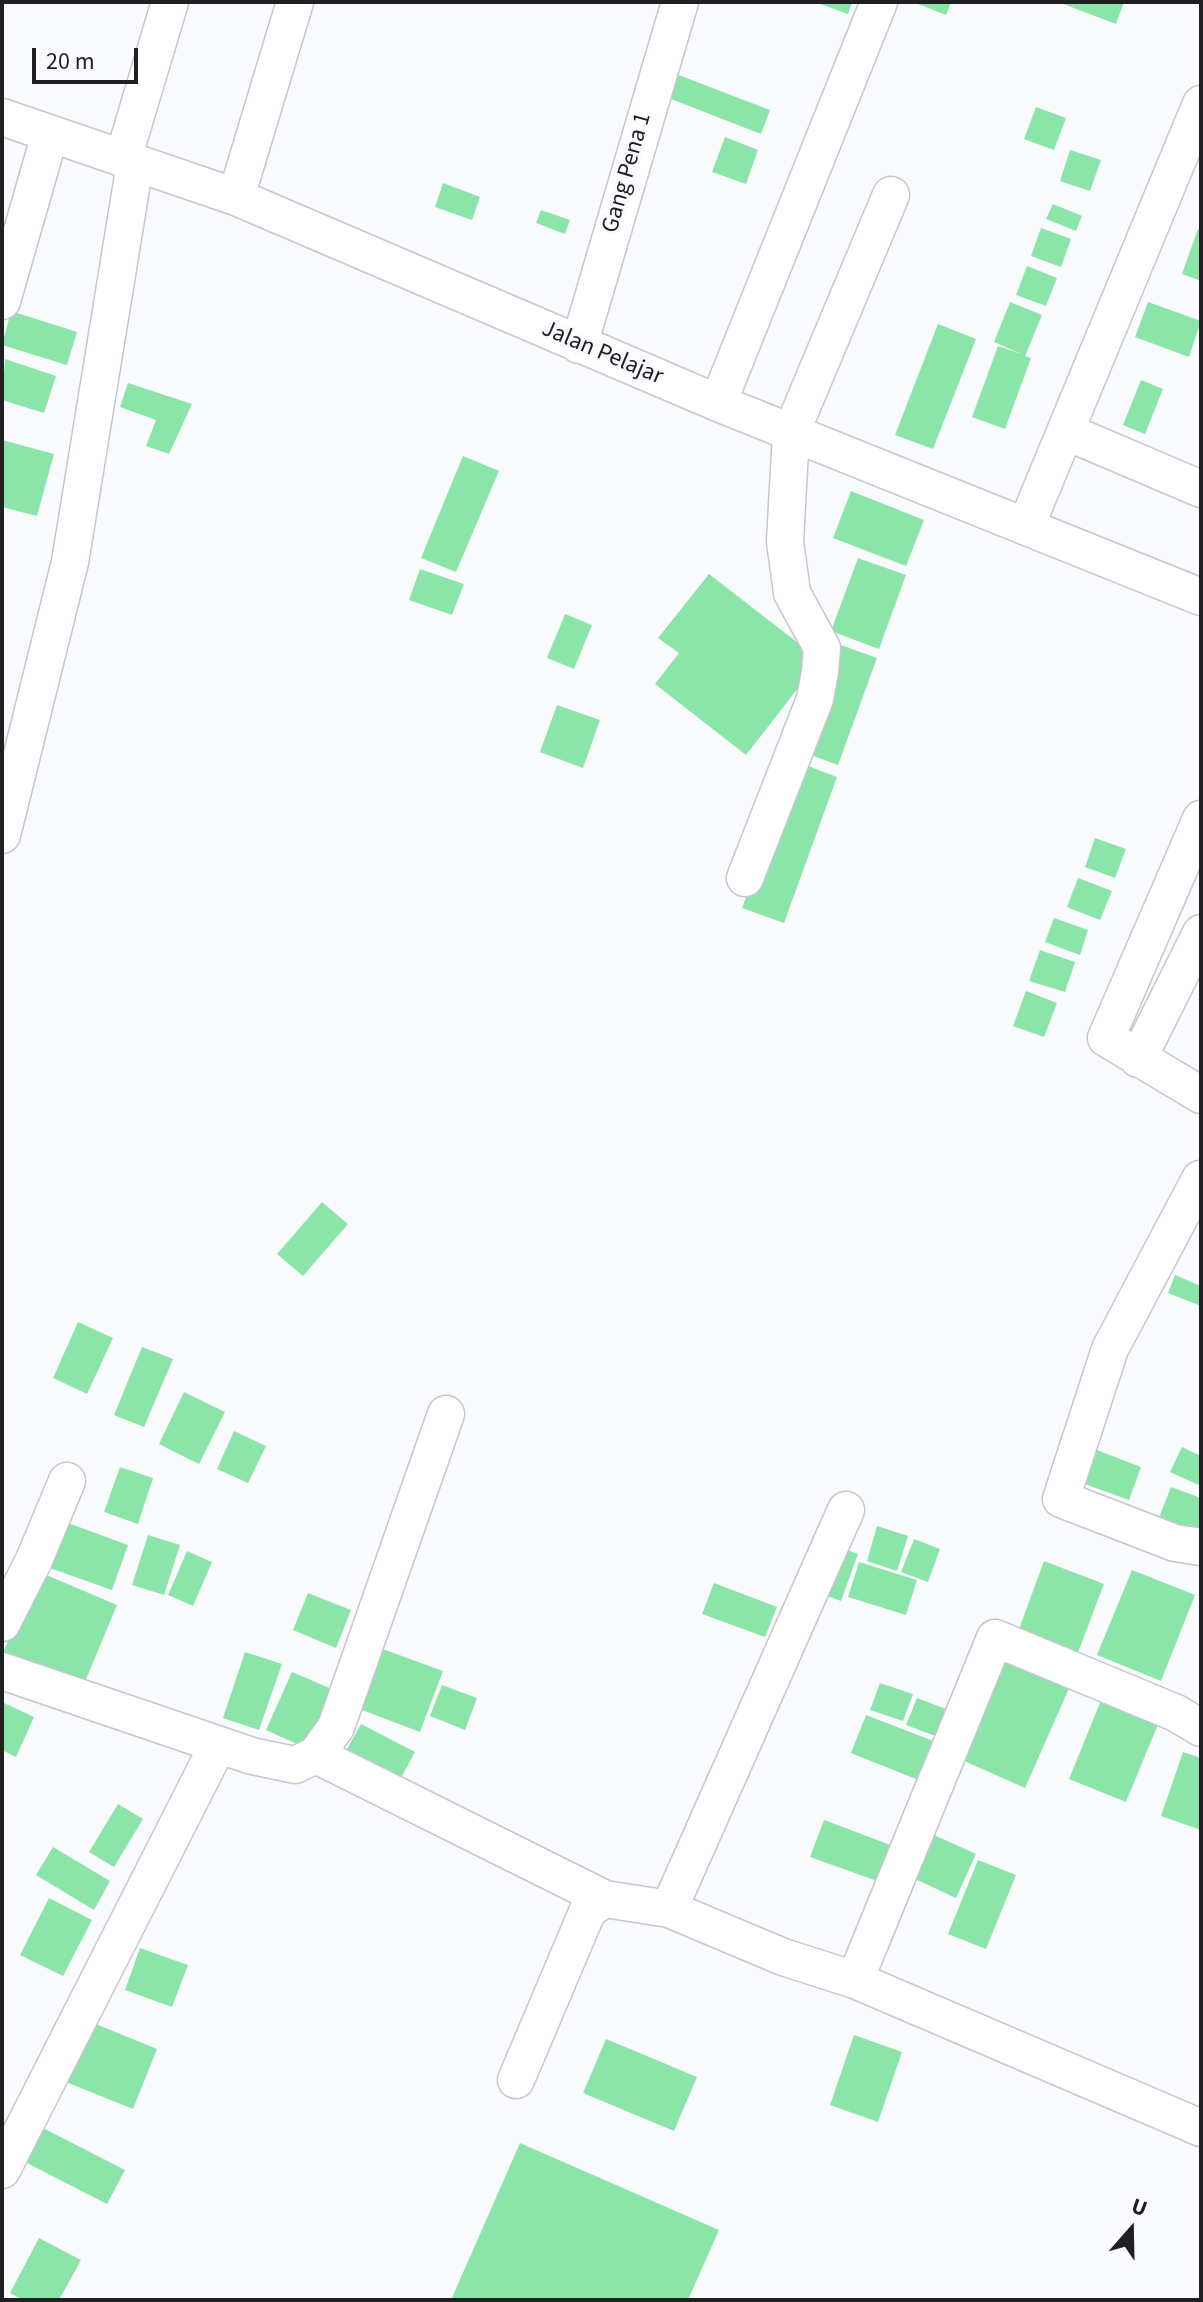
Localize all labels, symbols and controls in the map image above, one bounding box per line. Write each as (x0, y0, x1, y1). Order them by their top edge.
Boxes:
scale bar (36, 32, 142, 82)
text: 20 m (46, 44, 95, 79)
street label: Gang Pena 1 (597, 110, 659, 236)
street label: Jalan Pelajar (537, 315, 667, 393)
north arrow (1091, 2190, 1171, 2270)
text: U (1127, 2190, 1152, 2225)

